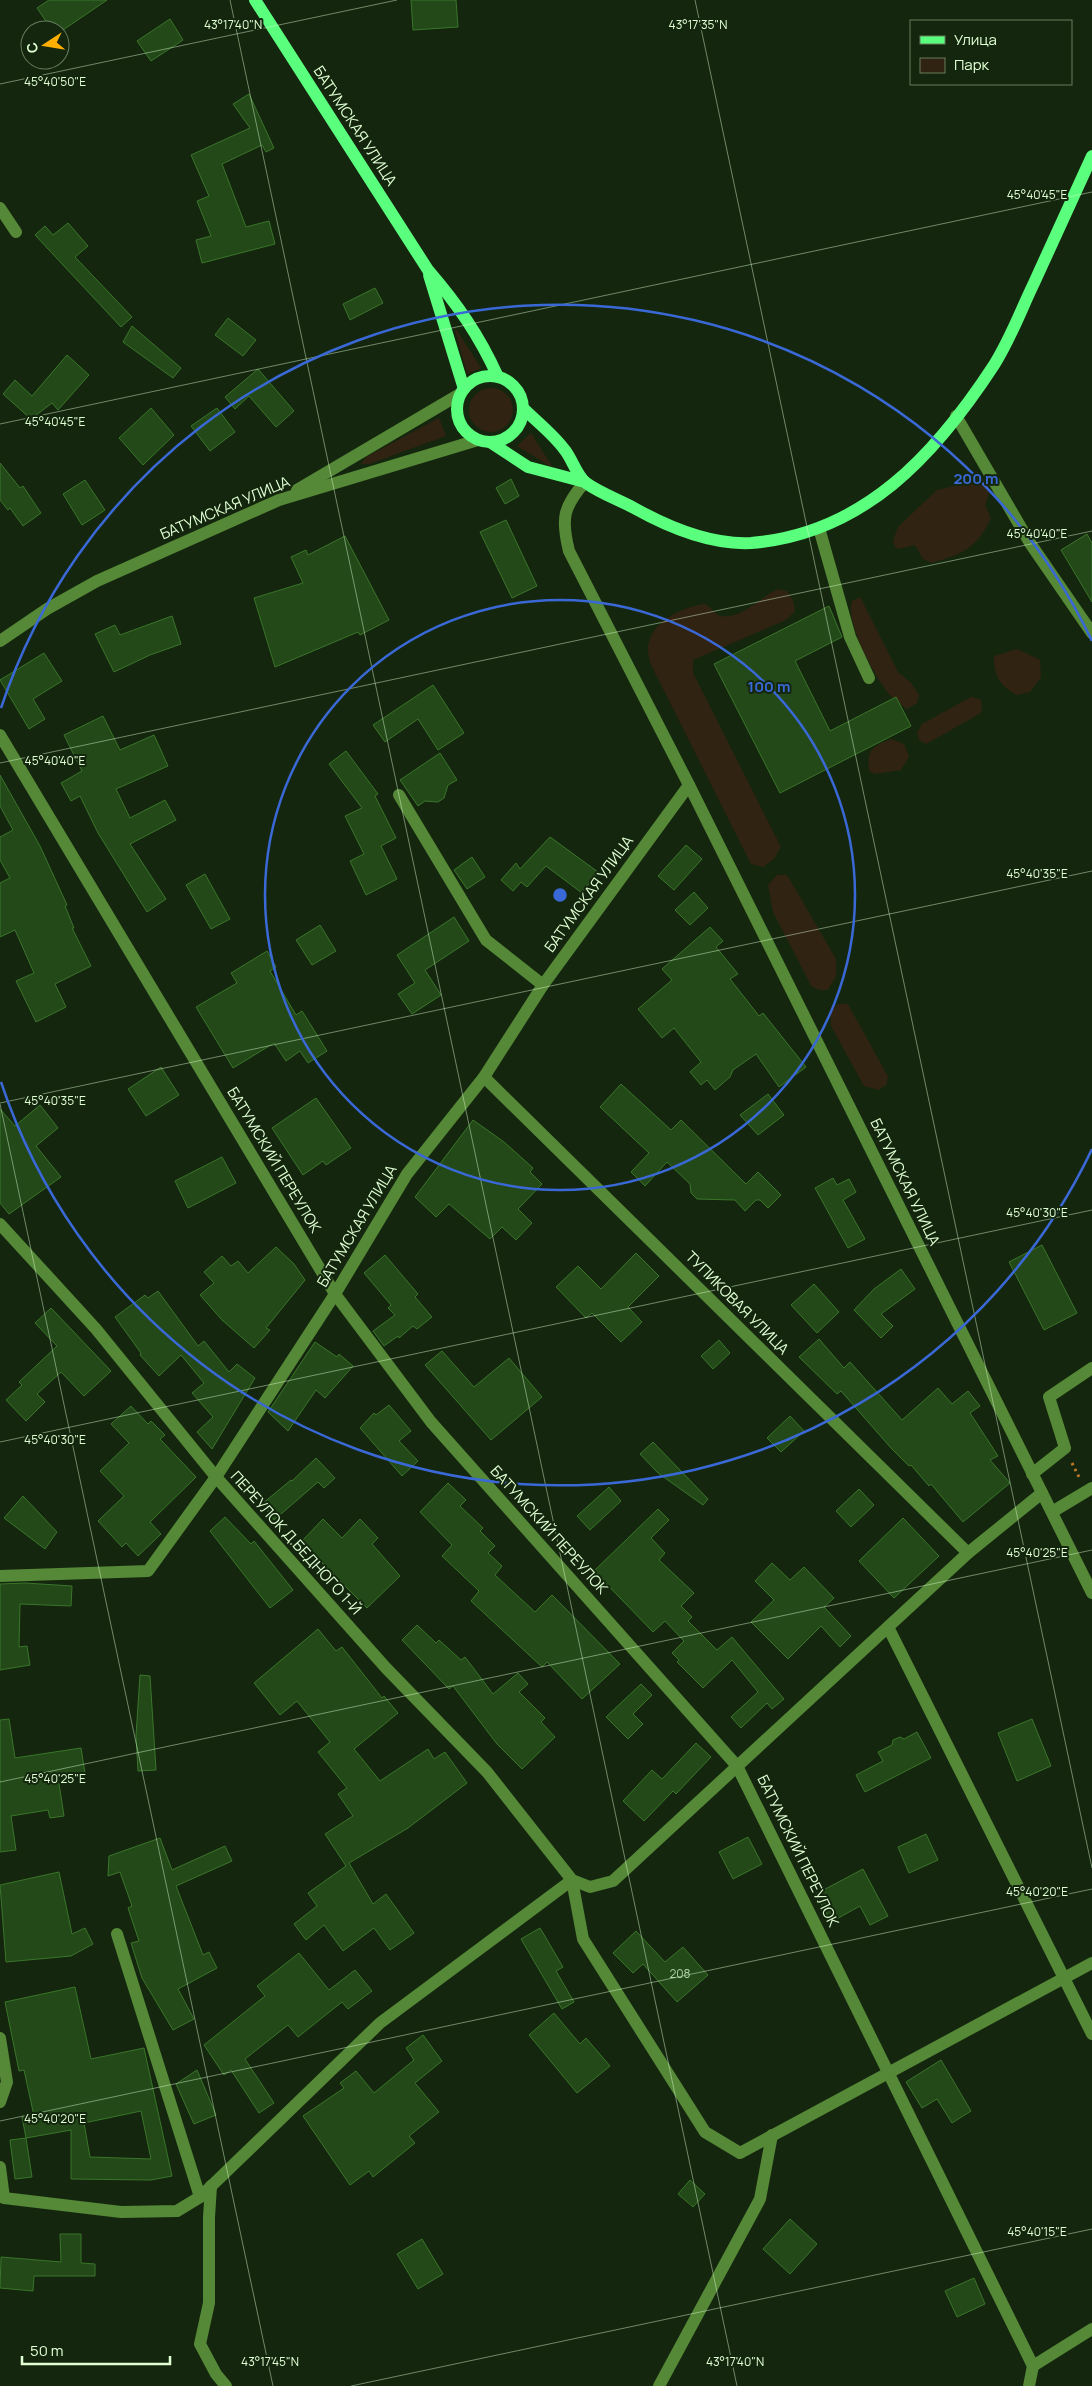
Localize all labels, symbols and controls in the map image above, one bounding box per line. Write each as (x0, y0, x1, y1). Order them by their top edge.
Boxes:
text: 43°17'40"N (204, 16, 262, 33)
text: 43°17'35"N (669, 16, 727, 33)
north arrow (20, 20, 70, 70)
legend (910, 20, 1072, 85)
text: Улица (954, 29, 997, 50)
text: С (21, 41, 42, 55)
text: Парк (954, 54, 990, 75)
street label: БАТУМСКАЯ УЛИЦА (309, 62, 402, 190)
text: 45°40'50"E (24, 73, 86, 90)
text: 45°40'45"E (1007, 186, 1067, 203)
text: 45°40'45"E (25, 413, 85, 430)
text: 200 m (953, 468, 999, 489)
street label: БАТУМСКАЯ УЛИЦА (157, 470, 293, 544)
text: 45°40'40"E (1007, 525, 1068, 542)
text: 100 m (748, 676, 790, 697)
text: 45°40'40"E (25, 752, 86, 769)
street label: БАТУМСКАЯ УЛИЦА (539, 831, 638, 956)
text: 45°40'35"E (1006, 865, 1068, 882)
centre of rings (551, 886, 569, 904)
street label: БАТУМСКИЙ ПЕРЕУЛОК (223, 1083, 326, 1237)
text: 45°40'35"E (24, 1092, 86, 1109)
street label: БАТУМСКАЯ УЛИЦА (866, 1115, 946, 1249)
street label: БАТУМСКАЯ УЛИЦА (312, 1160, 402, 1291)
text: 45°40'30"E (1006, 1204, 1068, 1221)
street label: ТУПИКОВАЯ УЛИЦА (681, 1246, 794, 1359)
text: 45°40'30"E (24, 1431, 86, 1448)
street label: БАТУМСКИЙ ПЕРЕУЛОК (486, 1461, 613, 1599)
street label: ПЕРЕУЛОК Д.БЕДНОГО 1-Й (226, 1466, 367, 1619)
text: 45°40'25"E (1006, 1544, 1068, 1561)
text: 45°40'25"E (24, 1770, 86, 1787)
street label: БАТУМСКИЙ ПЕРЕУЛОК (753, 1771, 844, 1930)
text: 45°40'20"E (1006, 1883, 1068, 1900)
house number: 208 (669, 1965, 691, 1982)
text: 45°40'20"E (24, 2110, 86, 2127)
text: 45°40'15"E (1007, 2223, 1067, 2240)
scale bar (22, 2334, 170, 2366)
text: 50 m (30, 2340, 64, 2361)
text: 43°17'45"N (241, 2353, 299, 2370)
text: 43°17'40"N (706, 2353, 764, 2370)

